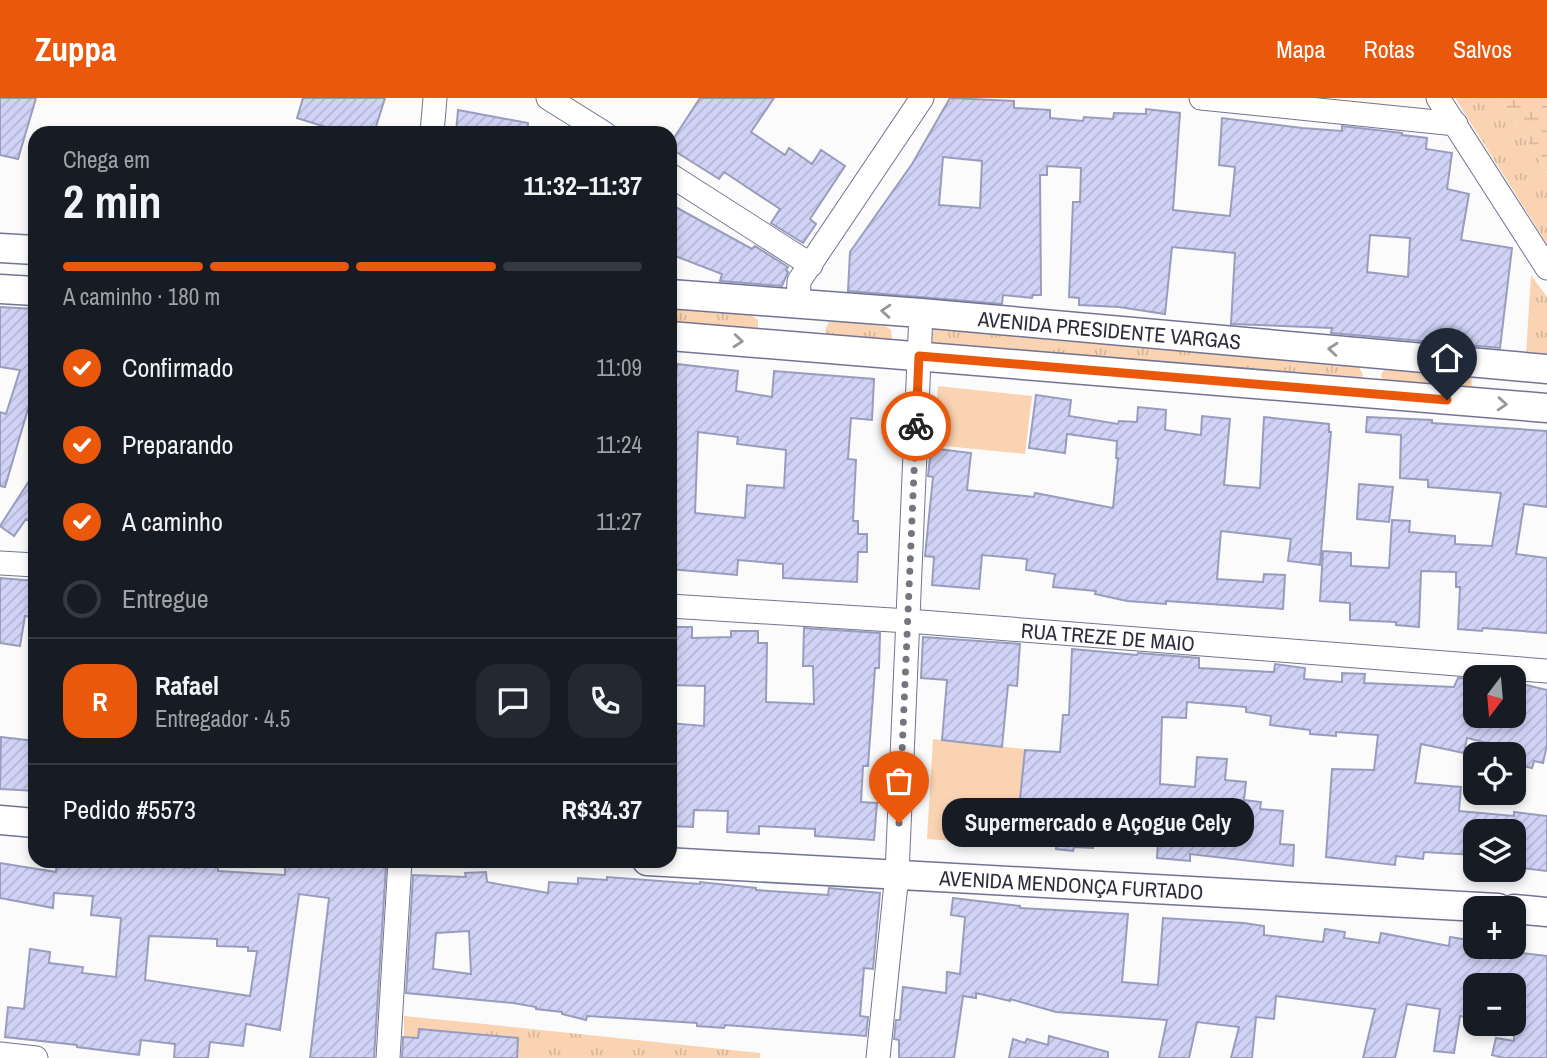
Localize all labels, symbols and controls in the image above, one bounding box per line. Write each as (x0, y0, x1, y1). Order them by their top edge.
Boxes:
text: Zuppa (35, 27, 116, 71)
text: Mapa (1276, 33, 1326, 65)
text: Rotas (1364, 33, 1415, 65)
text: Salvos (1453, 33, 1512, 65)
text: Chega em (63, 144, 150, 175)
text: 11:32–11:37 (523, 168, 642, 203)
text: 2 min (63, 170, 162, 232)
text: A caminho · 180 m (63, 281, 220, 312)
one-way arrow (881, 304, 892, 319)
street label: AVENIDA PRESIDENTE VARGAS (976, 304, 1242, 356)
pin (1417, 328, 1477, 400)
one-way arrow (733, 333, 744, 348)
icon: home (1428, 339, 1466, 377)
one-way arrow (1327, 342, 1338, 357)
icon: check (63, 349, 101, 387)
text: Confirmado (122, 350, 233, 385)
text: 11:09 (596, 352, 642, 383)
courier (881, 391, 951, 461)
one-way arrow (1497, 397, 1508, 412)
icon: bike (897, 407, 935, 445)
icon: check (63, 426, 101, 464)
text: Preparando (122, 427, 233, 462)
text: 11:24 (596, 429, 642, 460)
icon: check (63, 503, 101, 541)
text: A caminho (122, 504, 223, 539)
text: 11:27 (596, 506, 642, 537)
text: Entregue (122, 581, 209, 616)
street label: RUA TREZE DE MAIO (1020, 615, 1196, 658)
button: chat (476, 664, 550, 738)
button: phone (568, 664, 642, 738)
north arrow (1463, 665, 1526, 728)
map controls (1463, 665, 1526, 1036)
text: Rafael (155, 668, 219, 703)
text: R (92, 684, 108, 719)
text: Entregador · 4.5 (155, 703, 290, 734)
button: locate (1463, 742, 1526, 805)
pin (869, 751, 929, 823)
icon: bag (880, 762, 918, 800)
text: Pedido #5573 (63, 792, 196, 827)
text: R$34.37 (561, 792, 642, 827)
callout: Supermercado e Açogue Cely (941, 798, 1252, 848)
text: Supermercado e Açogue Cely (965, 807, 1231, 838)
button: layers (1463, 819, 1526, 882)
street label: AVENIDA MENDONÇA FURTADO (938, 863, 1204, 906)
button: + (1463, 896, 1526, 959)
button: − (1463, 973, 1526, 1036)

